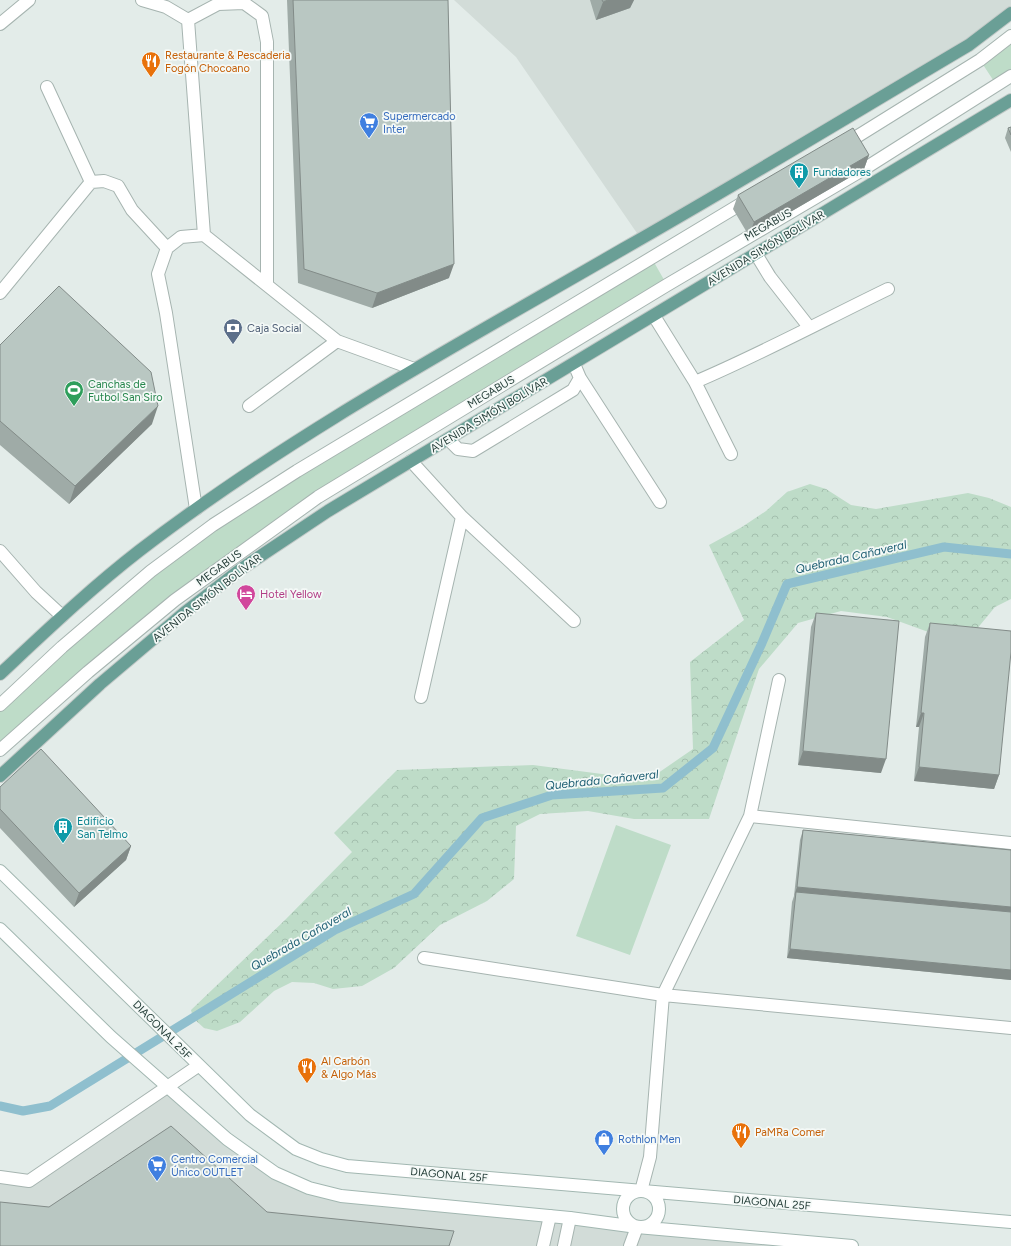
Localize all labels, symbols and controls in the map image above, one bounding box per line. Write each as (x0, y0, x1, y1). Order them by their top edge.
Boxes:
place label: Restaurante & Pescaderia Fogón Chocoano (165, 49, 290, 75)
restaurant icon: Restaurante & Pescaderia Fogón Chocoano (140, 50, 162, 78)
place label: Supermercado Inter (383, 110, 456, 136)
supermarket icon: Supermercado Inter (358, 111, 380, 139)
building icon: Fundadores (788, 161, 810, 189)
place label: Fundadores (813, 166, 871, 179)
street label: MEGABUS (742, 206, 794, 244)
street label: AVENIDA SIMÓN BOLÍVAR (704, 207, 827, 288)
bank icon: Caja Social (222, 317, 244, 345)
place label: Caja Social (247, 322, 302, 335)
street label: MEGABUS (465, 373, 517, 411)
street label: AVENIDA SIMÓN BOLÍVAR (427, 374, 550, 455)
place label: Canchas de Futbol San Siro (88, 378, 163, 404)
sports icon: Canchas de Futbol San Siro (63, 379, 85, 407)
water label: Quebrada Cañaveral (794, 537, 908, 577)
street label: MEGABUS (194, 547, 244, 589)
street label: AVENIDA SIMÓN BOLÍVAR (149, 551, 264, 645)
hotel icon: Hotel Yellow (235, 583, 257, 611)
place label: Hotel Yellow (260, 588, 322, 601)
water label: Quebrada Cañaveral (545, 767, 660, 793)
place label: Edificio San Telmo (77, 815, 128, 841)
building icon: Edificio San Telmo (52, 816, 74, 844)
water label: Quebrada Cañaveral (248, 904, 354, 974)
street label: DIAGONAL 25F (130, 998, 194, 1062)
place label: Al Carbón & Algo Más (321, 1055, 376, 1081)
restaurant icon: Al Carbón & Algo Más (296, 1056, 318, 1084)
restaurant icon: PaṀRa Comer (730, 1121, 752, 1149)
place label: PaṀRa Comer (755, 1126, 825, 1139)
shop icon: Rothlon Men (593, 1128, 615, 1156)
place label: Rothlon Men (618, 1133, 681, 1146)
place label: Centro Comercial Único OUTLET (171, 1153, 258, 1179)
supermarket icon: Centro Comercial Único OUTLET (146, 1154, 168, 1182)
street label: DIAGONAL 25F (410, 1165, 488, 1185)
street label: DIAGONAL 25F (733, 1193, 811, 1213)

